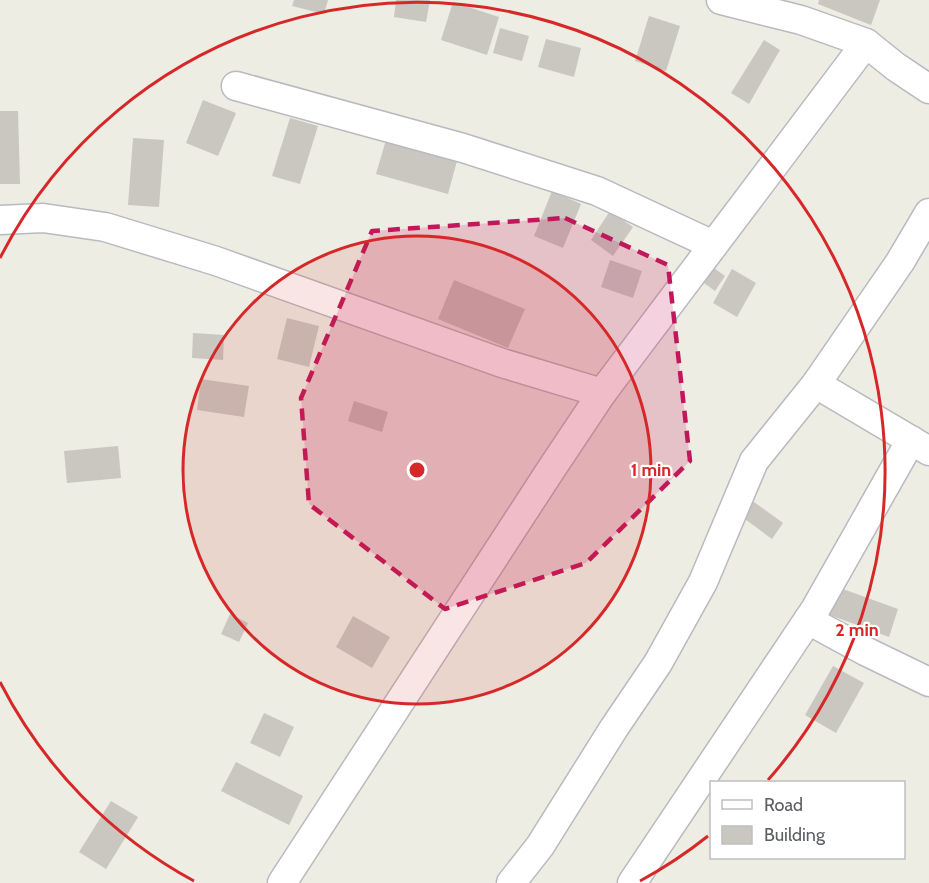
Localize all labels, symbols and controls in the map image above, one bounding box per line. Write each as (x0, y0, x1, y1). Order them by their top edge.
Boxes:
text: 1 min (631, 459, 671, 481)
centre of rings (407, 460, 427, 480)
text: 2 min (835, 619, 879, 641)
legend (710, 781, 905, 859)
text: Road (764, 794, 803, 816)
text: Building (764, 824, 826, 846)

